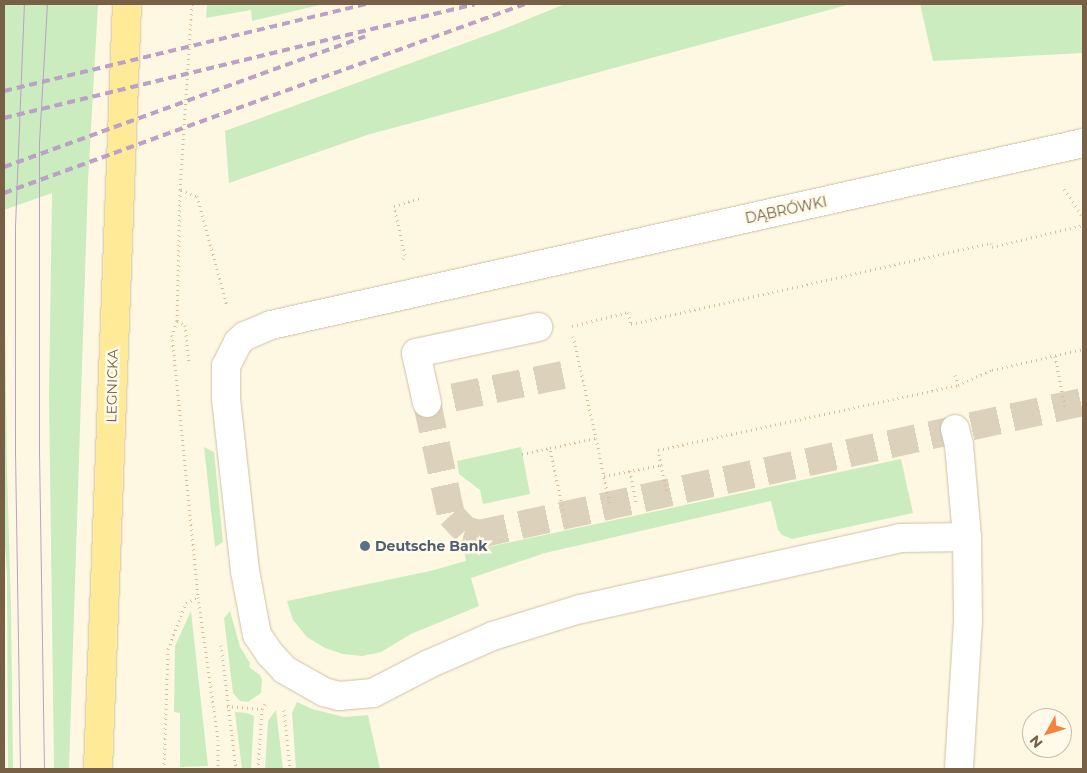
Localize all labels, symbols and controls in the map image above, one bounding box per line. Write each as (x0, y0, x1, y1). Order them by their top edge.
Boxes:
street label: DĄBRÓWKI (744, 193, 828, 227)
street label: LEGNICKA (103, 349, 121, 423)
place label: Deutsche Bank (375, 538, 487, 554)
marker: Deutsche Bank (359, 540, 371, 552)
north arrow (1022, 708, 1072, 758)
text: N (1026, 732, 1047, 752)

